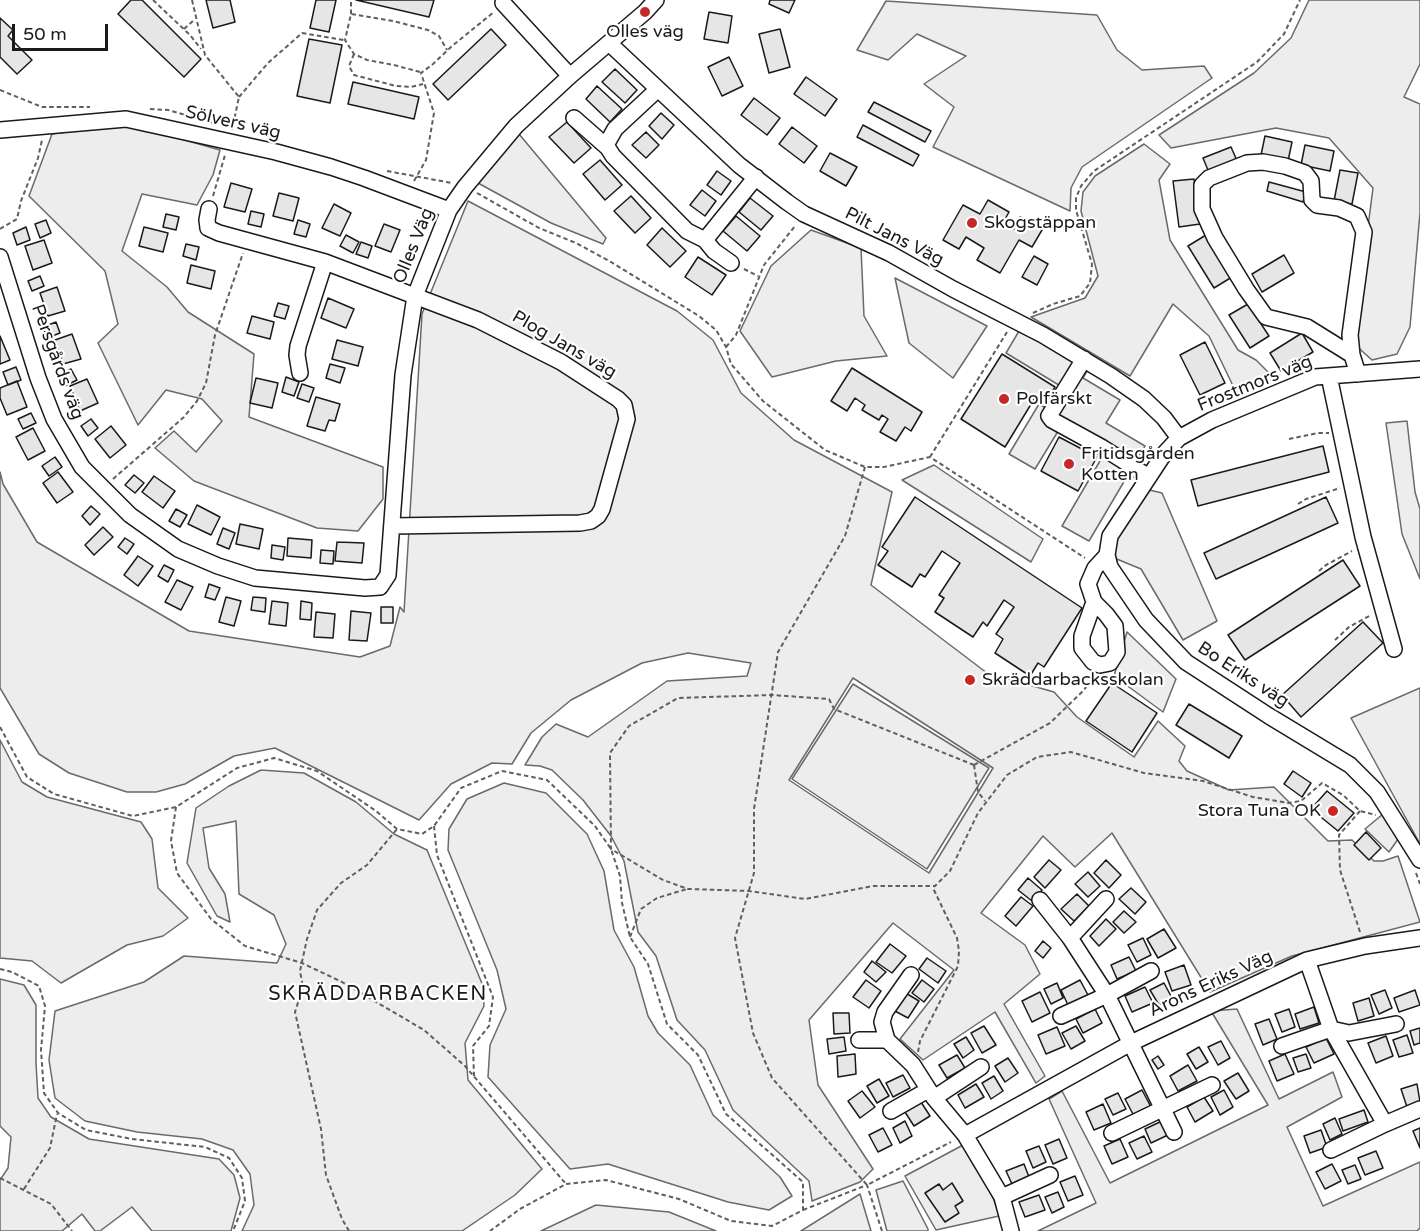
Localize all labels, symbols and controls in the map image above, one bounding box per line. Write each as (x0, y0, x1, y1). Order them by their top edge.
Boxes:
marker: Olles väg (638, 5, 652, 19)
scale bar (15, 12, 111, 50)
place label: Olles väg (606, 21, 684, 43)
text: 50 m (23, 23, 67, 45)
street label: Sölvers väg (183, 102, 283, 144)
street label: Pilt Jans Väg (841, 203, 947, 271)
street label: Olles Väg (389, 205, 439, 287)
place label: Skogstäppan (984, 212, 1096, 234)
marker: Skogstäppan (965, 216, 979, 230)
street label: Persgårds väg (26, 301, 88, 423)
street label: Plog Jans väg (508, 306, 620, 384)
street label: Frostmors väg (1194, 351, 1316, 417)
place label: Polfärskt (1016, 388, 1092, 410)
marker: Polfärskt (997, 392, 1011, 406)
place label: Fritidsgården Kotten (1081, 443, 1195, 486)
marker: Fritidsgården Kotten (1062, 457, 1076, 471)
street label: Bo Eriks väg (1193, 637, 1293, 713)
place label: Skräddarbacksskolan (982, 669, 1164, 691)
marker: Skräddarbacksskolan (963, 673, 977, 687)
place label: Stora Tuna OK (1198, 800, 1321, 822)
marker: Stora Tuna OK (1326, 804, 1340, 818)
street label: Arons Eriks Väg (1146, 946, 1276, 1022)
district label: SKRÄDDARBACKEN (268, 983, 488, 1007)

